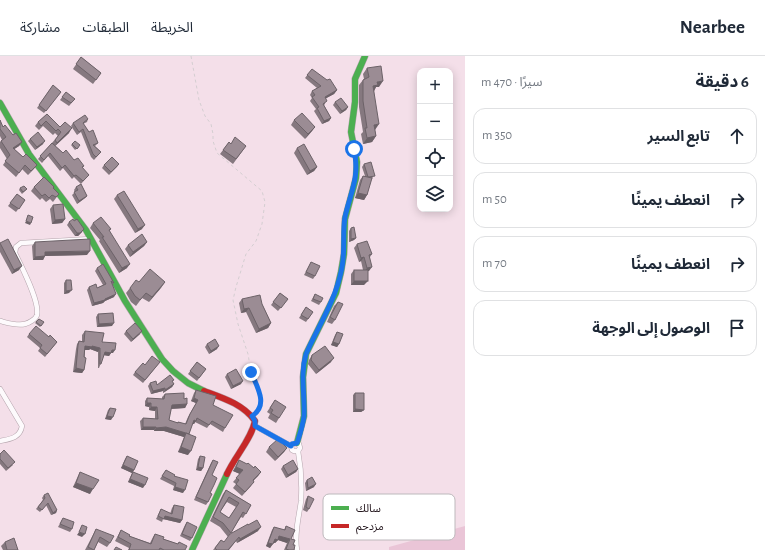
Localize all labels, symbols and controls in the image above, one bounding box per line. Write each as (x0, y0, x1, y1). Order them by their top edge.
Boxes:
text: Nearbee (680, 18, 745, 37)
text: مشاركة (20, 21, 60, 35)
text: الطبقات (82, 21, 129, 35)
text: الخريطة (151, 21, 193, 35)
map controls (417, 68, 453, 212)
button: + (417, 68, 453, 104)
text: 6 دقيقة (695, 73, 749, 90)
text: سيرًا · 470 m (481, 76, 542, 89)
button: − (417, 104, 453, 140)
icon: ahead (726, 125, 748, 147)
text: 350 m (482, 129, 512, 142)
text: تابع السير (648, 129, 710, 144)
route start (345, 140, 363, 158)
button: locate (417, 140, 453, 176)
button: layers (417, 176, 453, 212)
icon: right (726, 189, 748, 211)
text: 50 m (482, 193, 507, 206)
text: انعطف يمينًا (631, 193, 710, 208)
icon: right (726, 253, 748, 275)
text: 70 m (482, 257, 507, 270)
text: انعطف يمينًا (631, 257, 710, 272)
icon: arrive (726, 317, 748, 339)
text: الوصول إلى الوجهة (592, 321, 710, 336)
route end (242, 363, 260, 381)
legend (323, 494, 455, 540)
text: سالك (356, 503, 381, 514)
text: مزدحم (356, 521, 384, 535)

